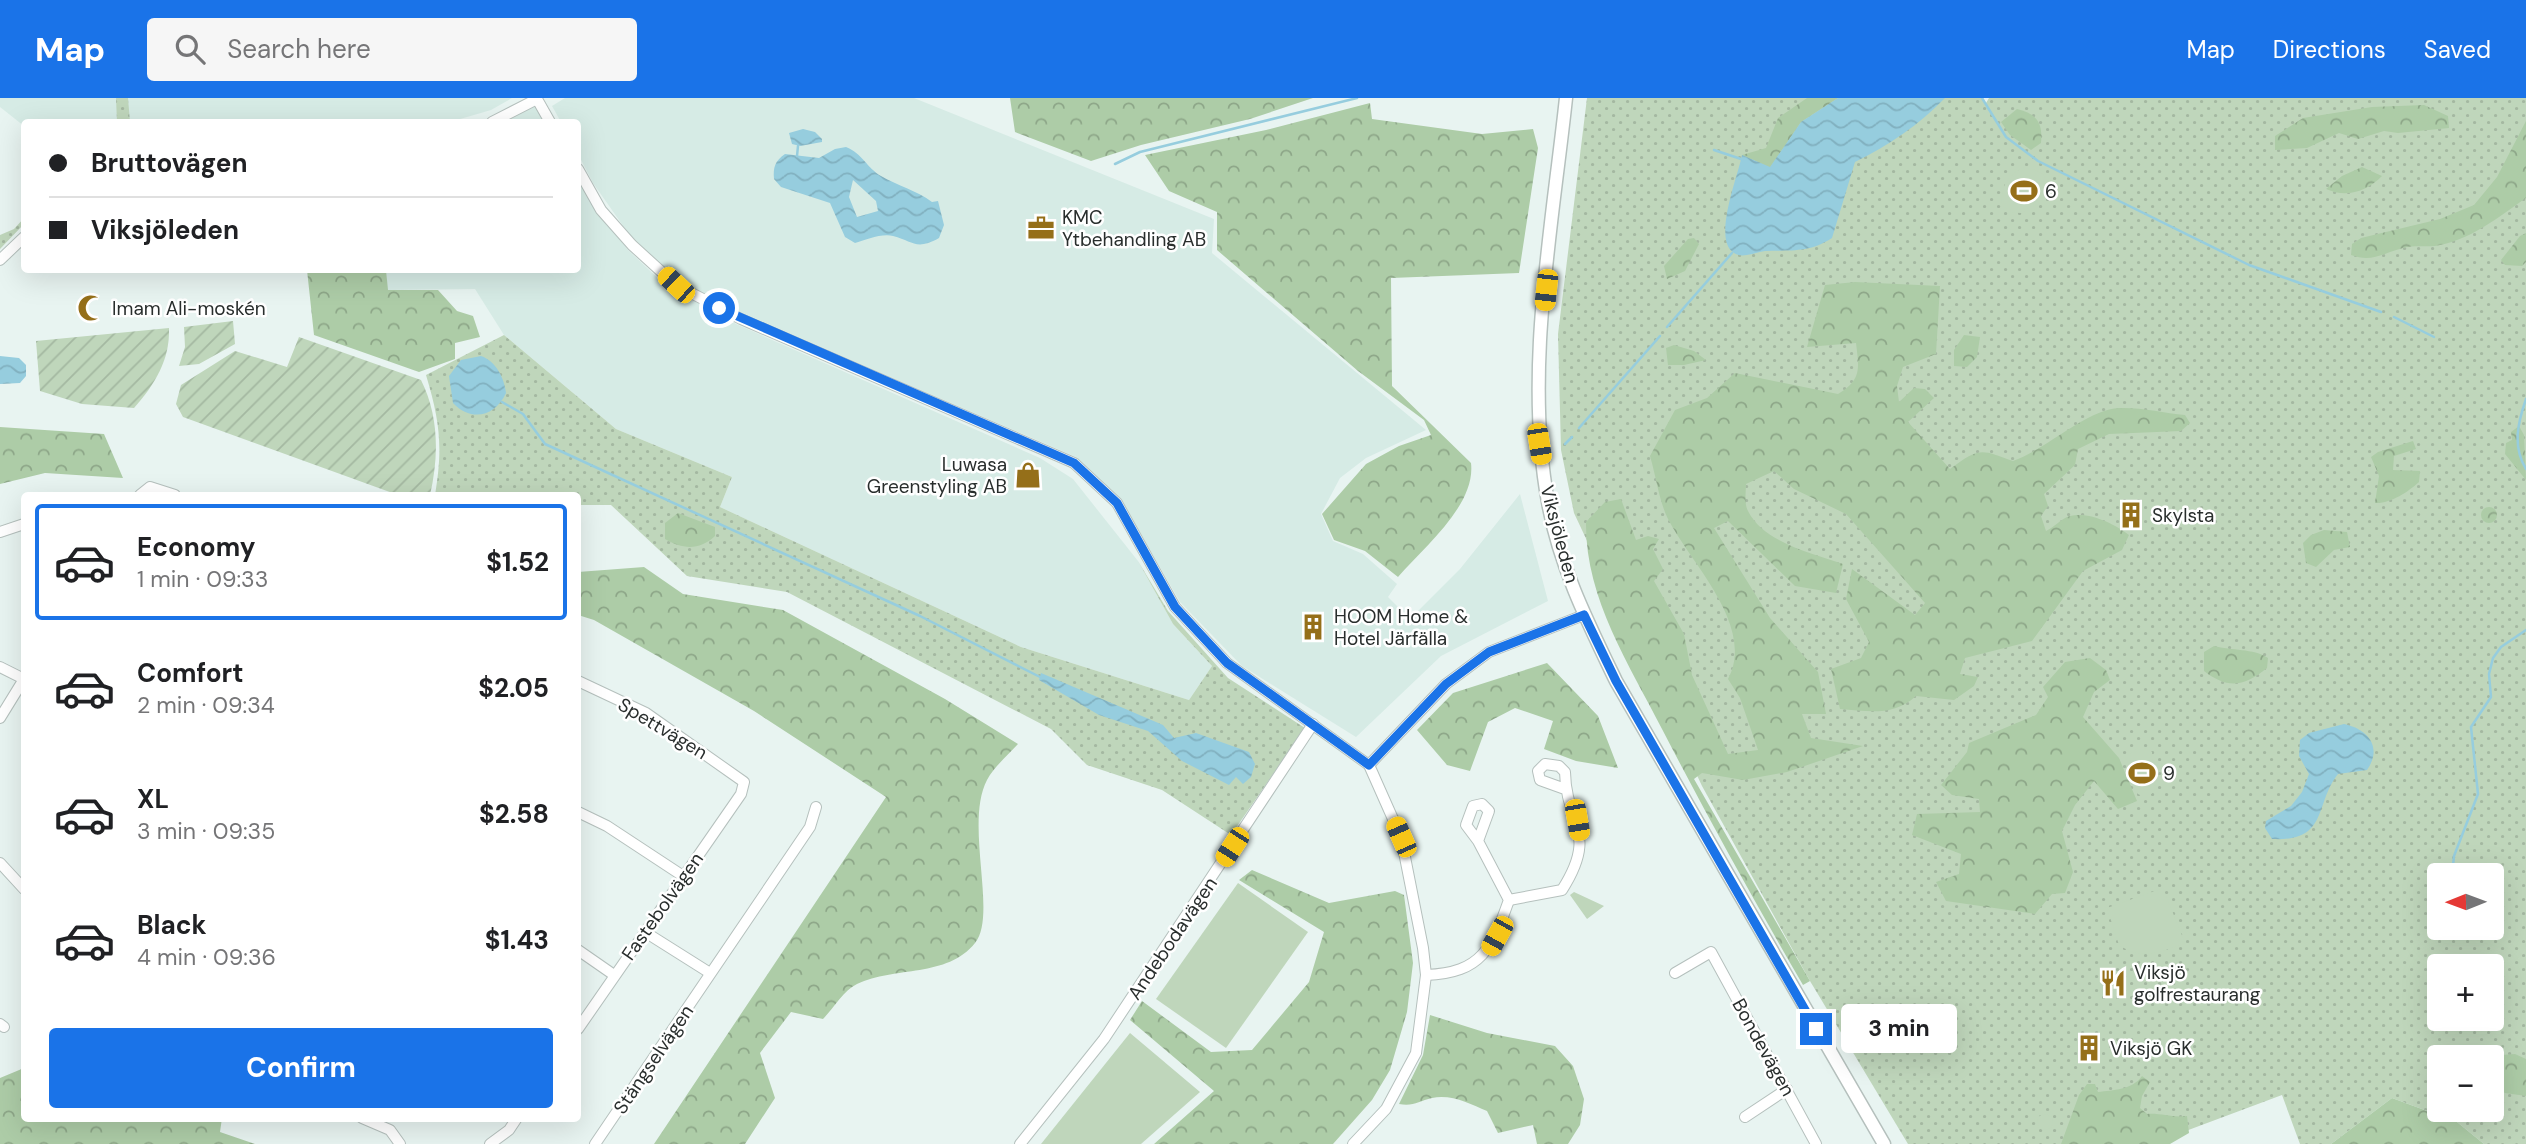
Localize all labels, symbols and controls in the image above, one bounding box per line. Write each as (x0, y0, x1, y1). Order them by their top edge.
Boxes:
search box (147, 18, 637, 81)
text: Map (35, 28, 105, 71)
icon: search (171, 30, 209, 68)
text: Search here (227, 32, 371, 66)
text: Map (2187, 34, 2235, 65)
text: Directions (2273, 34, 2386, 65)
text: Saved (2424, 34, 2491, 65)
text: Bruttovägen (91, 146, 248, 180)
sports icon: 6 (2009, 176, 2039, 206)
place label: 6 (2045, 179, 2057, 204)
place label: KMC Ytbehandling AB (1062, 205, 1206, 252)
text: Viksjöleden (91, 213, 239, 247)
office icon: KMC Ytbehandling AB (1026, 213, 1056, 243)
car (654, 263, 699, 307)
car (1534, 268, 1559, 312)
route start (703, 292, 735, 324)
mosque icon: Imam Ali-moskén (76, 293, 106, 323)
place label: Imam Ali-moskén (112, 296, 266, 321)
car (1526, 422, 1553, 466)
place label: Luwasa Greenstyling AB (867, 452, 1007, 499)
shop icon: Luwasa Greenstyling AB (1013, 460, 1043, 490)
street label: Viksjöleden (1534, 482, 1585, 586)
building icon: Skylsta (2116, 500, 2146, 530)
place label: Skylsta (2152, 503, 2214, 528)
text: Economy (137, 530, 255, 564)
icon: car (53, 531, 116, 594)
text: $1.52 (486, 545, 549, 579)
text: 1 min · 09:33 (137, 564, 268, 594)
place label: HOOM Home & Hotel Järfälla (1334, 604, 1468, 651)
building icon: HOOM Home & Hotel Järfälla (1298, 612, 1328, 642)
text: Comfort (137, 656, 243, 690)
icon: car (53, 657, 116, 720)
text: $2.05 (478, 671, 549, 705)
text: 2 min · 09:34 (137, 690, 275, 720)
street label: Spettvägen (613, 692, 712, 765)
sports icon: 9 (2127, 758, 2157, 788)
place label: 9 (2163, 761, 2175, 786)
text: XL (137, 782, 169, 816)
icon: car (53, 783, 116, 846)
text: $2.58 (479, 797, 549, 831)
car (1564, 797, 1591, 843)
car (1383, 814, 1420, 860)
text: 3 min · 09:35 (137, 816, 275, 846)
car (1212, 824, 1253, 870)
street label: Fastebolvägen (616, 847, 709, 965)
north arrow (2427, 863, 2504, 940)
map controls (2427, 863, 2504, 1122)
street label: Andebodavägen (1122, 872, 1223, 1005)
text: Black (137, 908, 207, 942)
icon: car (53, 909, 116, 972)
car (1478, 913, 1517, 959)
text: $1.43 (485, 923, 549, 957)
text: 4 min · 09:36 (137, 942, 276, 972)
button: + (2427, 954, 2504, 1031)
place label: Viksjö golfrestaurang (2134, 960, 2261, 1007)
restaurant icon: Viksjö golfrestaurang (2098, 968, 2128, 998)
street label: Bondevägen (1727, 994, 1801, 1100)
street label: Stängselvägen (608, 1000, 699, 1119)
callout: 3 min (1840, 1004, 1956, 1054)
route end (1800, 1013, 1832, 1045)
text: 3 min (1868, 1013, 1930, 1043)
button: Confirm (49, 1028, 553, 1108)
building icon: Viksjö GK (2074, 1033, 2104, 1063)
place label: Viksjö GK (2110, 1036, 2192, 1061)
button: − (2427, 1045, 2504, 1122)

